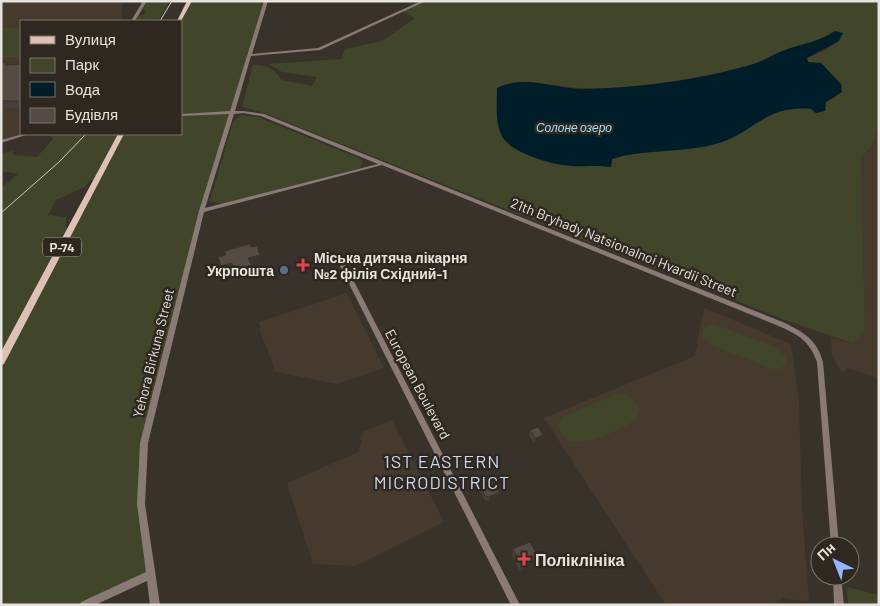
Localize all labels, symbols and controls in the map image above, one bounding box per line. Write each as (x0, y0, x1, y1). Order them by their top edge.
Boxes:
legend (20, 20, 182, 135)
text: Вулиця (65, 30, 116, 48)
text: Парк (65, 55, 99, 73)
text: Вода (65, 80, 101, 98)
text: Будівля (65, 105, 118, 123)
water label: Солоне озеро (536, 120, 612, 135)
street label: 21th Bryhady Natsionalnoi Hvardii Street (508, 194, 740, 300)
road number: Р-74 (43, 238, 81, 256)
place label: Міська дитяча лікарня №2 філія Східний-1 (314, 249, 468, 282)
marker: Міська дитяча лікарня №2 філія Східний-1 (296, 258, 310, 272)
place label: Укрпошта (207, 262, 274, 279)
marker: Укрпошта (278, 264, 290, 276)
street label: Yehora Birkuna Street (129, 287, 177, 419)
street label: European Boulevard (382, 326, 454, 442)
district label: 1ST EASTERN MICRODISTRICT (374, 450, 510, 493)
north arrow (810, 536, 860, 586)
text: Пн (813, 539, 838, 564)
place label: Поліклініка (535, 550, 624, 569)
marker: Поліклініка (517, 552, 531, 566)

